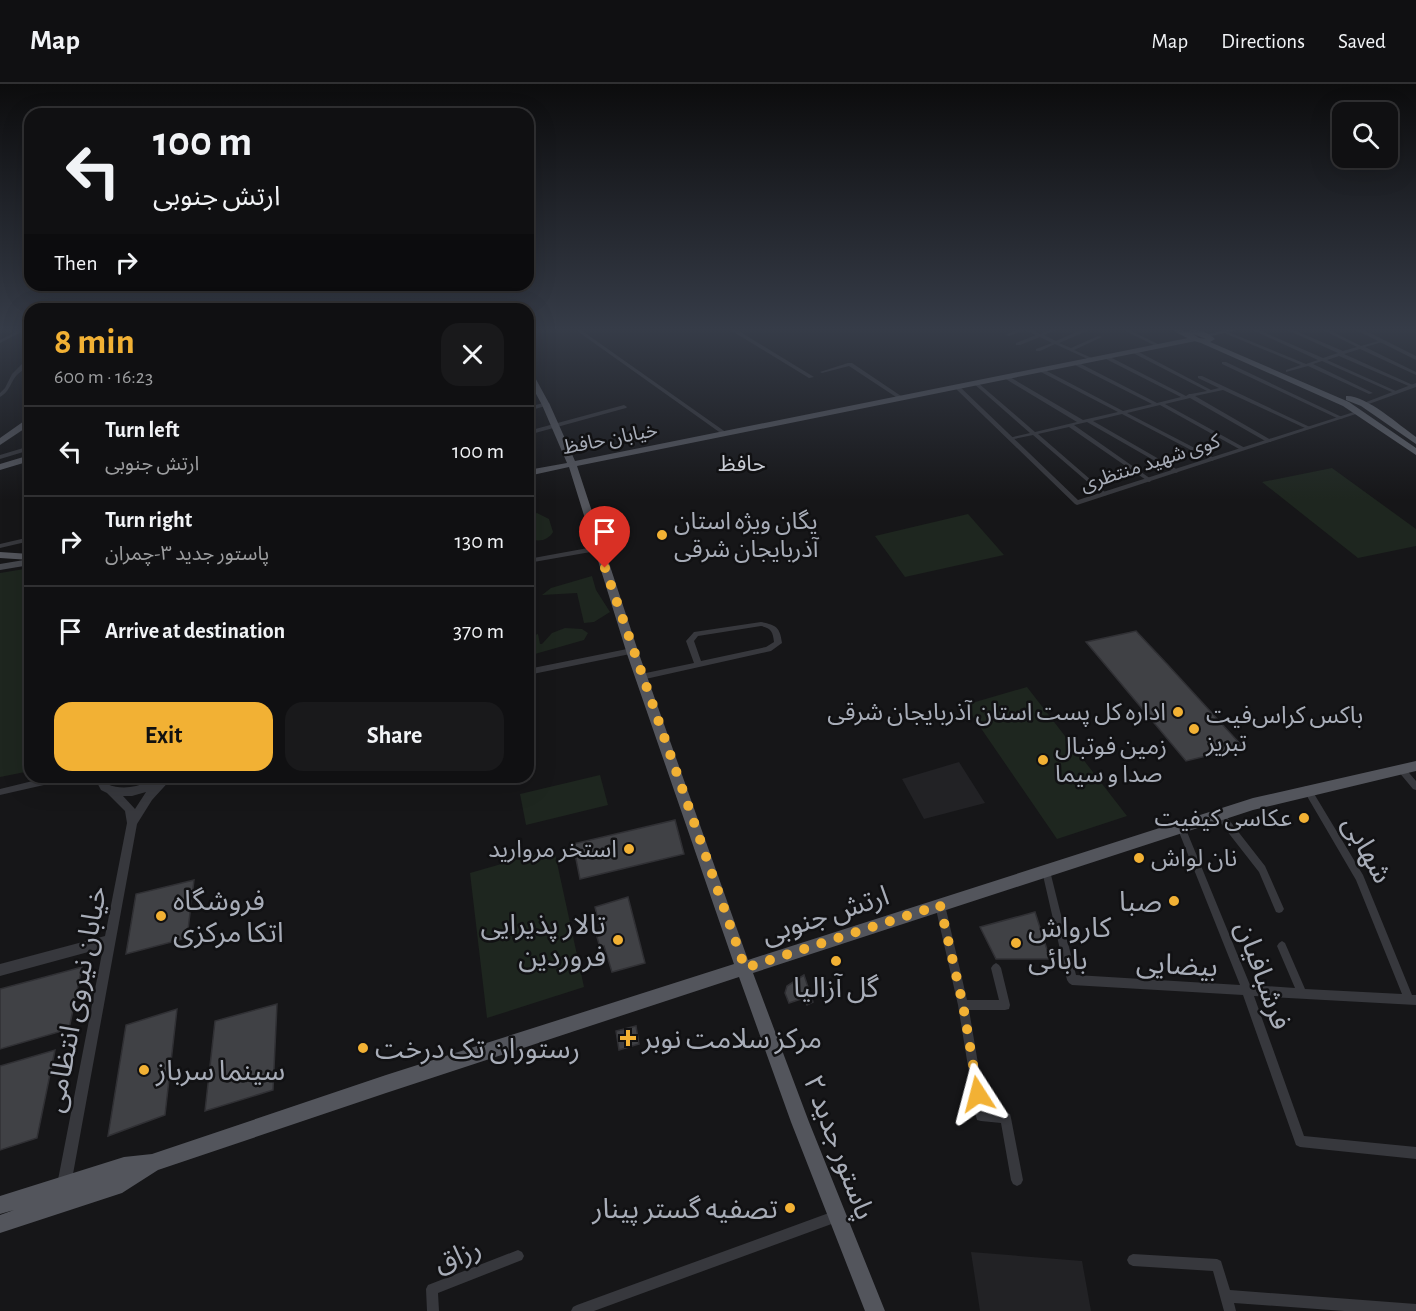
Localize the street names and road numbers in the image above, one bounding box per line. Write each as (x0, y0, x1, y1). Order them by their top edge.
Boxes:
street label: خیابان حافظ (561, 420, 660, 459)
street label: کوی شهید منتظری (1078, 431, 1224, 496)
street label: شهابی (1336, 812, 1396, 889)
street label: ارتش جنوبی (758, 882, 893, 951)
street label: خیابان نیروی انتظامی (41, 884, 114, 1115)
street label: فرشبافیان (1229, 918, 1295, 1034)
street label: بیضایی (1135, 950, 1218, 983)
street label: پاستور جدید ۲ (796, 1072, 879, 1225)
street label: رزاق (430, 1235, 486, 1280)

